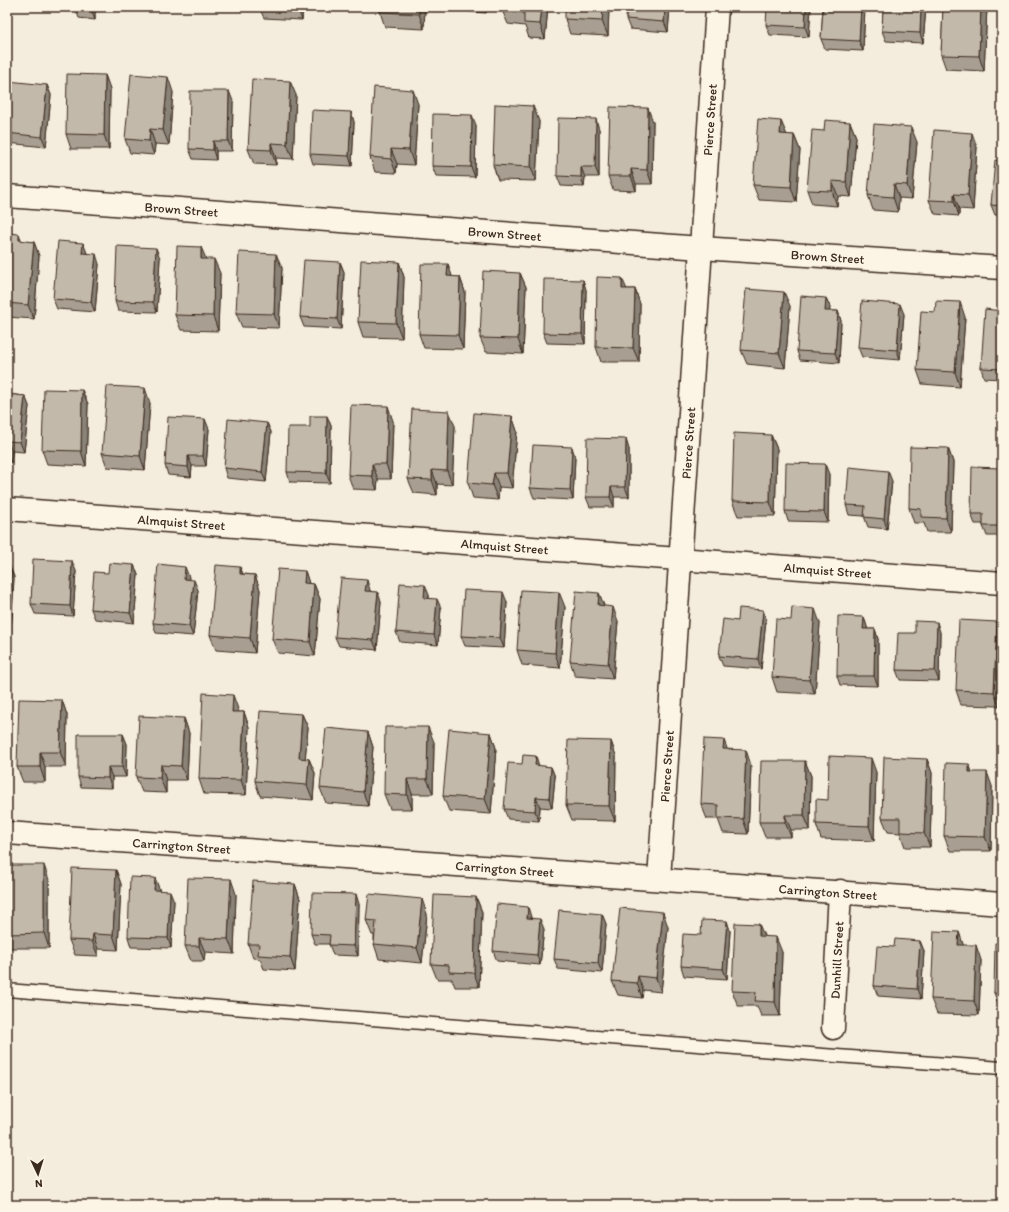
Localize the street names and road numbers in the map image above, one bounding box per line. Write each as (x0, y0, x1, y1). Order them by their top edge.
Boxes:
street label: Pierce Street (700, 83, 720, 156)
street label: Brown Street (144, 199, 219, 220)
street label: Brown Street (467, 224, 542, 244)
street label: Brown Street (790, 247, 865, 267)
street label: Pierce Street (679, 407, 698, 479)
street label: Almquist Street (137, 512, 226, 533)
street label: Almquist Street (460, 536, 549, 557)
street label: Almquist Street (783, 560, 872, 581)
street label: Pierce Street (657, 730, 677, 803)
street label: Carrington Street (132, 835, 231, 857)
street label: Carrington Street (455, 858, 555, 880)
street label: Carrington Street (778, 881, 878, 903)
street label: Dunhill Street (827, 921, 846, 1000)

